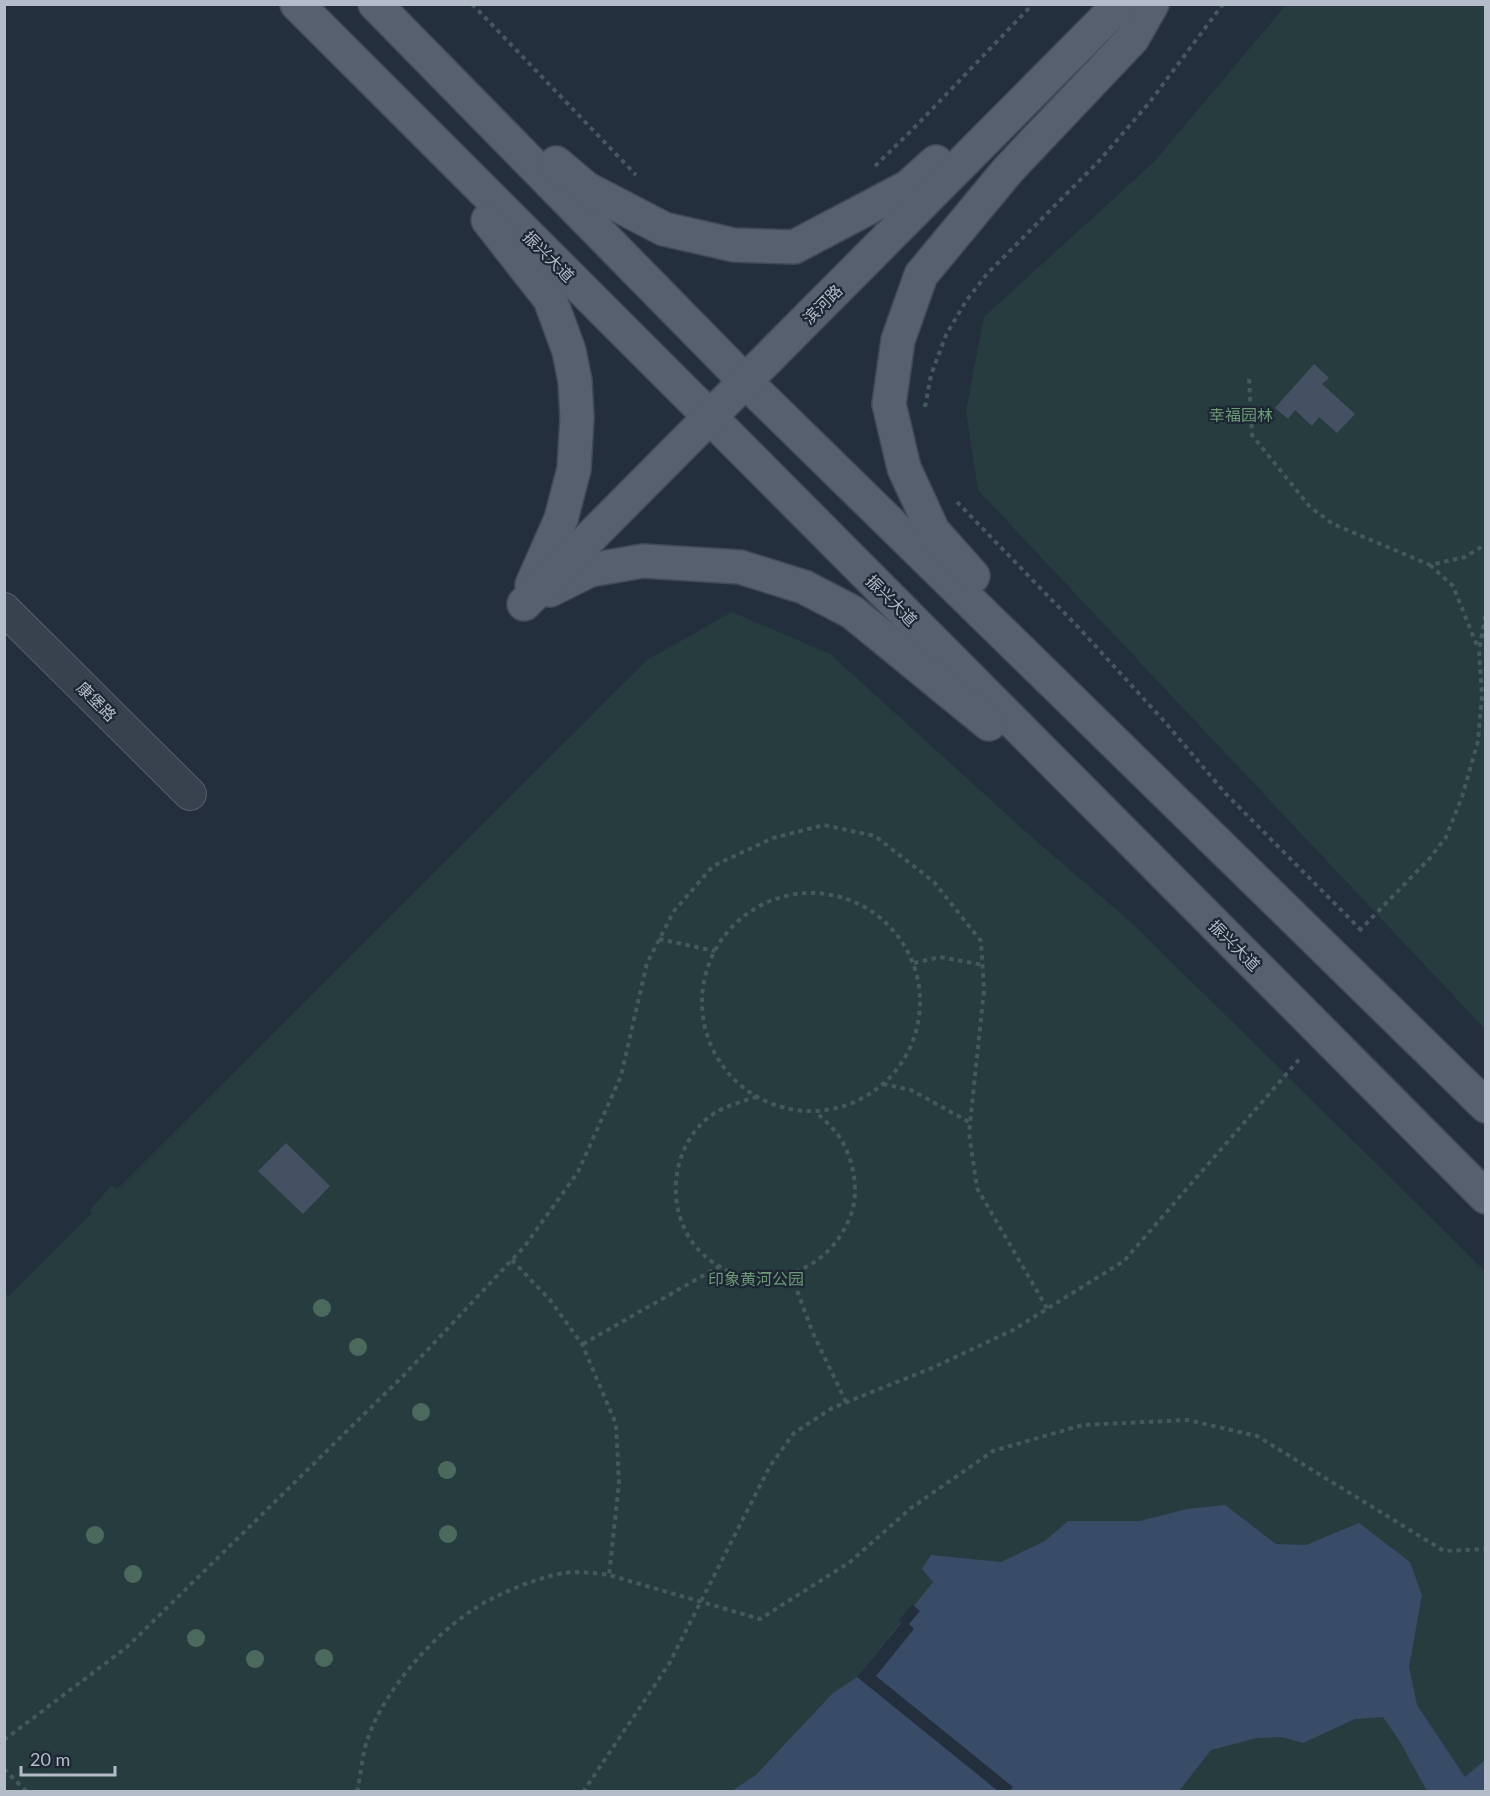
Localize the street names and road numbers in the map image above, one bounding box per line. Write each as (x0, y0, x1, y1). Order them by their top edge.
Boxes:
street label: 振兴大道 (520, 227, 578, 285)
street label: 滨河路 (798, 280, 846, 328)
street label: 振兴大道 (863, 571, 921, 629)
street label: 康堡路 (73, 677, 121, 725)
street label: 振兴大道 (1206, 916, 1264, 974)

